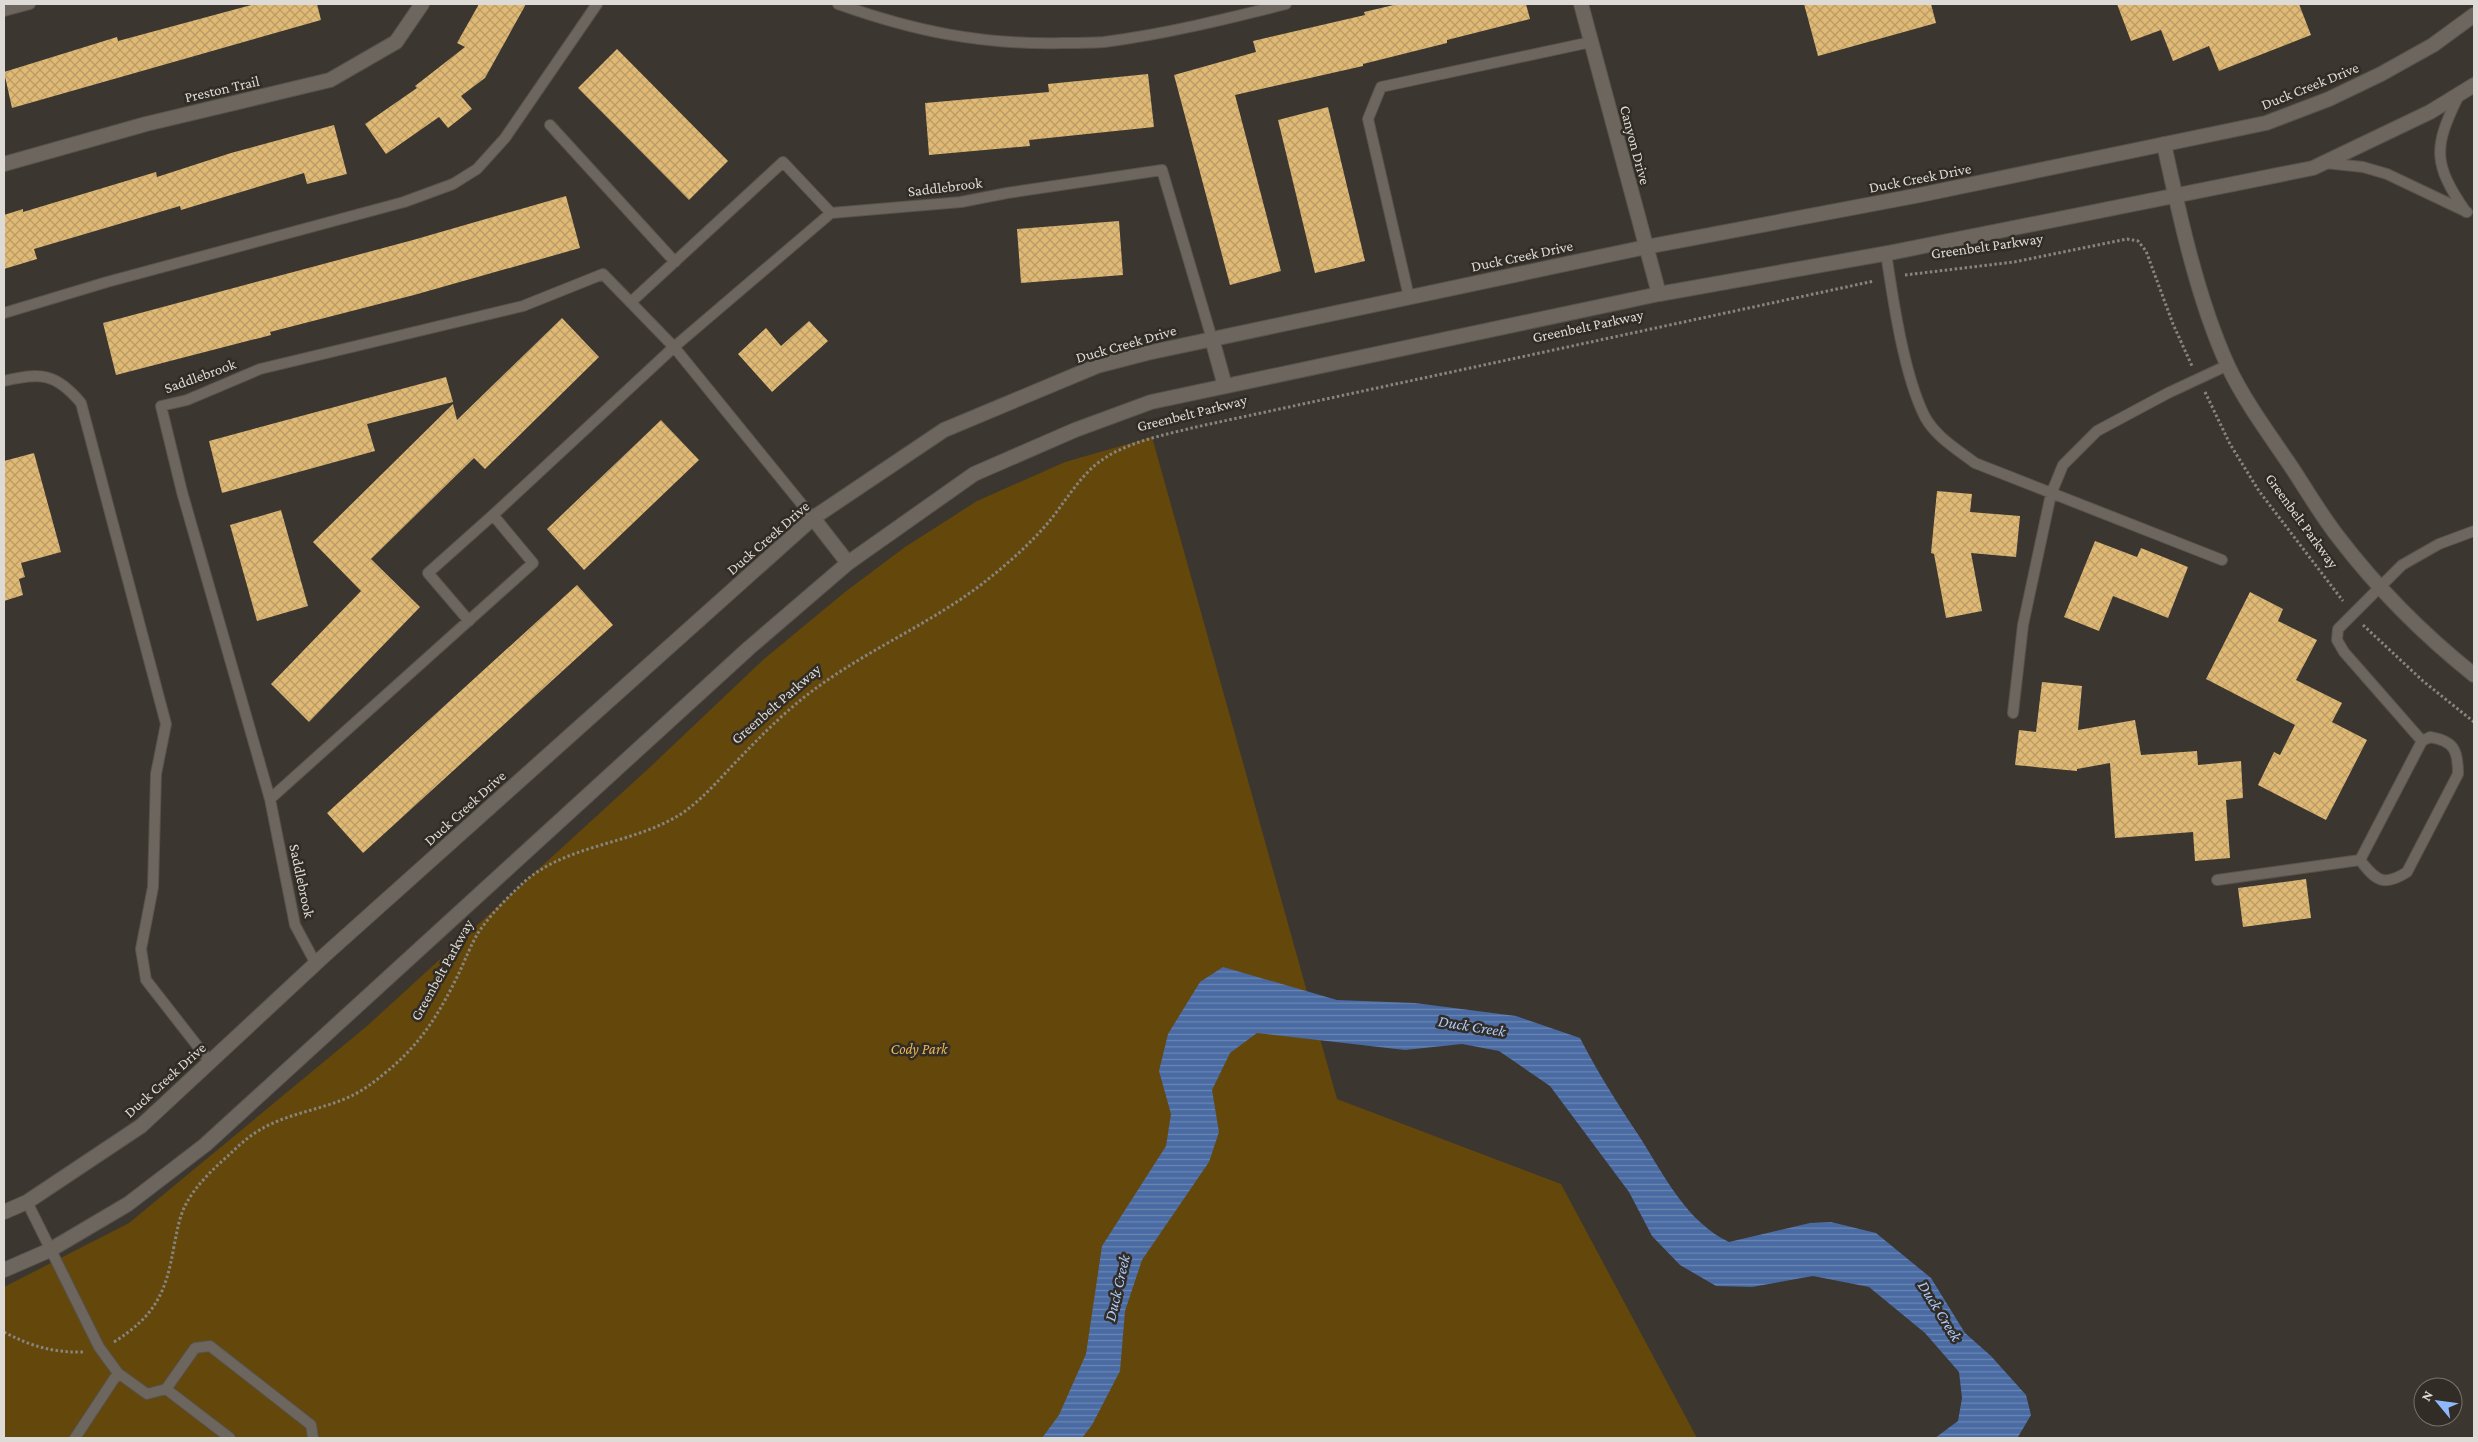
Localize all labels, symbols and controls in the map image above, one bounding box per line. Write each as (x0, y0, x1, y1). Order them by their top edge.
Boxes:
street label: Duck Creek Drive (2259, 59, 2361, 113)
street label: Preston Trail (183, 73, 261, 105)
street label: Canyon Drive (1616, 104, 1653, 187)
street label: Duck Creek Drive (1868, 160, 1973, 196)
street label: Saddlebrook (907, 174, 984, 200)
street label: Greenbelt Parkway (1930, 230, 2044, 263)
street label: Duck Creek Drive (1470, 237, 1575, 275)
street label: Greenbelt Parkway (1531, 306, 1645, 347)
street label: Duck Creek Drive (1074, 322, 1178, 366)
street label: Saddlebrook (162, 355, 239, 396)
street label: Greenbelt Parkway (1135, 392, 1249, 435)
street label: Greenbelt Parkway (2262, 471, 2342, 572)
street label: Duck Creek Drive (724, 498, 813, 578)
street label: Greenbelt Parkway (728, 661, 825, 748)
street label: Duck Creek Drive (421, 767, 509, 849)
street label: Saddlebrook (286, 843, 318, 920)
street label: Greenbelt Parkway (408, 917, 477, 1024)
water label: Duck Creek (1437, 1012, 1508, 1040)
street label: Duck Creek Drive (121, 1039, 209, 1121)
park label: Cody Park (890, 1041, 949, 1058)
water label: Duck Creek (1101, 1252, 1133, 1323)
water label: Duck Creek (1915, 1278, 1966, 1345)
north arrow (2413, 1377, 2463, 1427)
text: N (2417, 1387, 2436, 1404)

